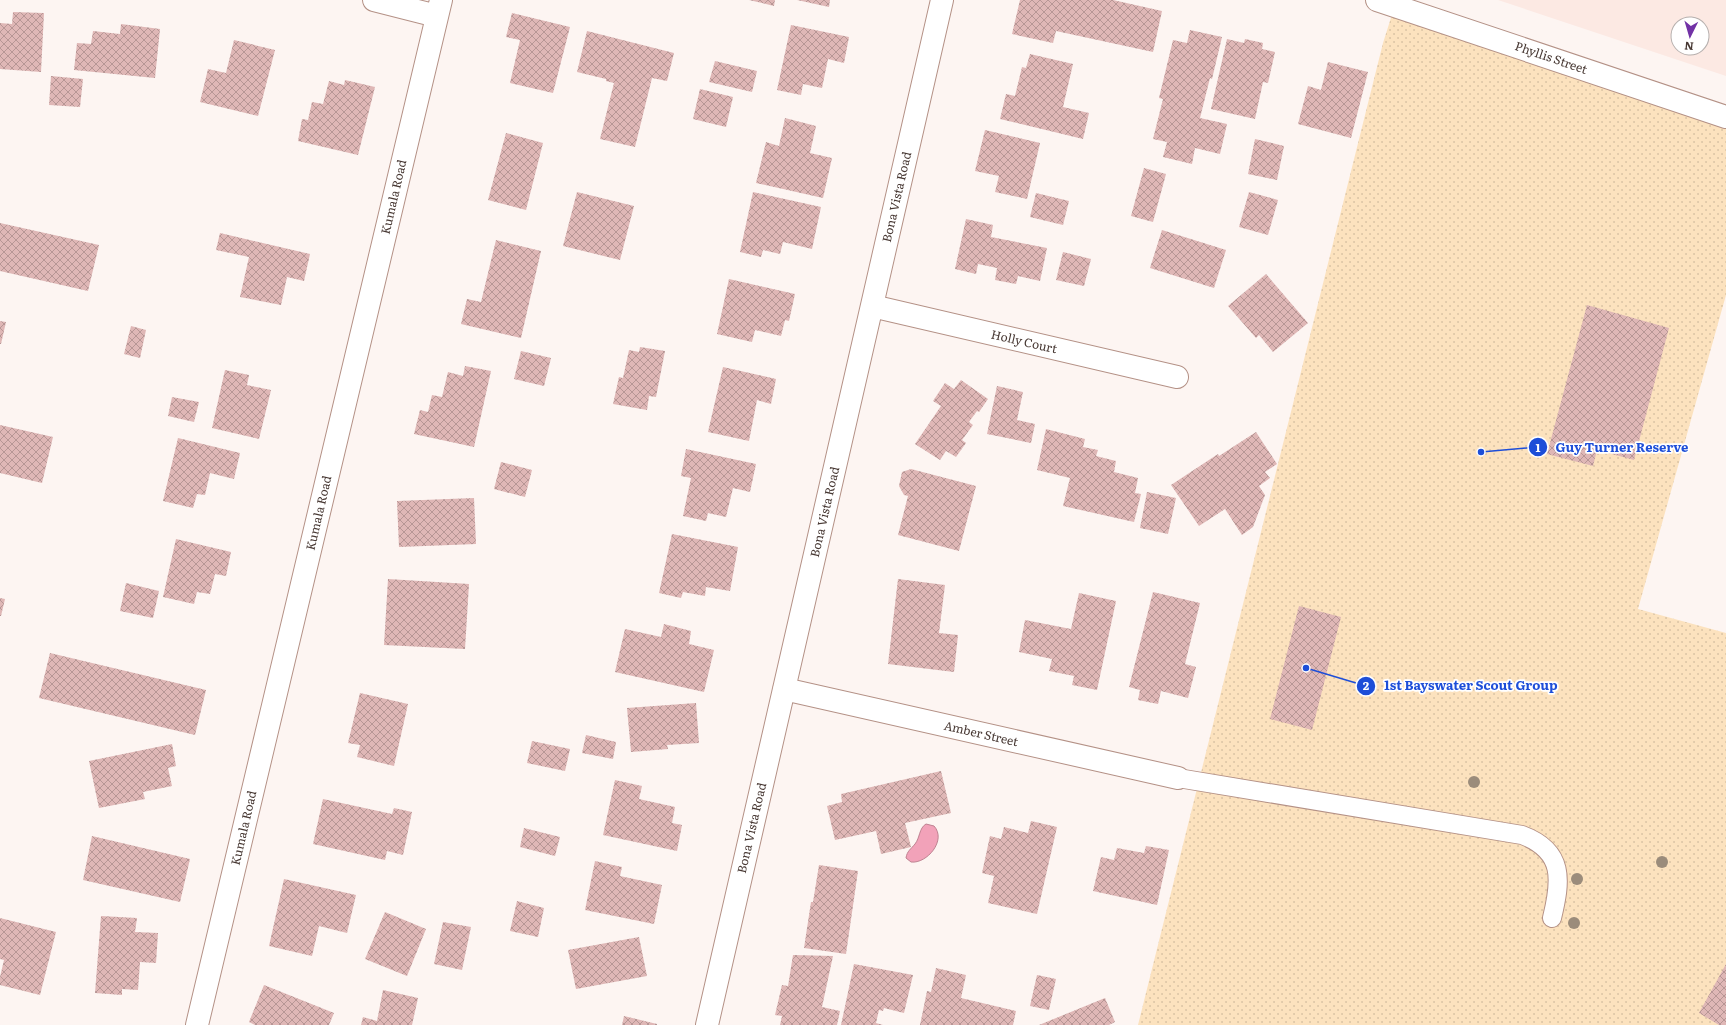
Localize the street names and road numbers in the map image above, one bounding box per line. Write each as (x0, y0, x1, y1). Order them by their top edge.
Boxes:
street label: Phyllis Street (1513, 36, 1590, 78)
street label: Bona Vista Road (877, 149, 915, 244)
street label: Kumala Road (376, 157, 411, 236)
street label: Holly Court (989, 325, 1059, 357)
street label: Bona Vista Road (805, 464, 843, 559)
street label: Kumala Road (301, 473, 336, 552)
street label: Amber Street (942, 716, 1020, 750)
street label: Bona Vista Road (732, 780, 770, 875)
street label: Kumala Road (226, 788, 261, 867)

